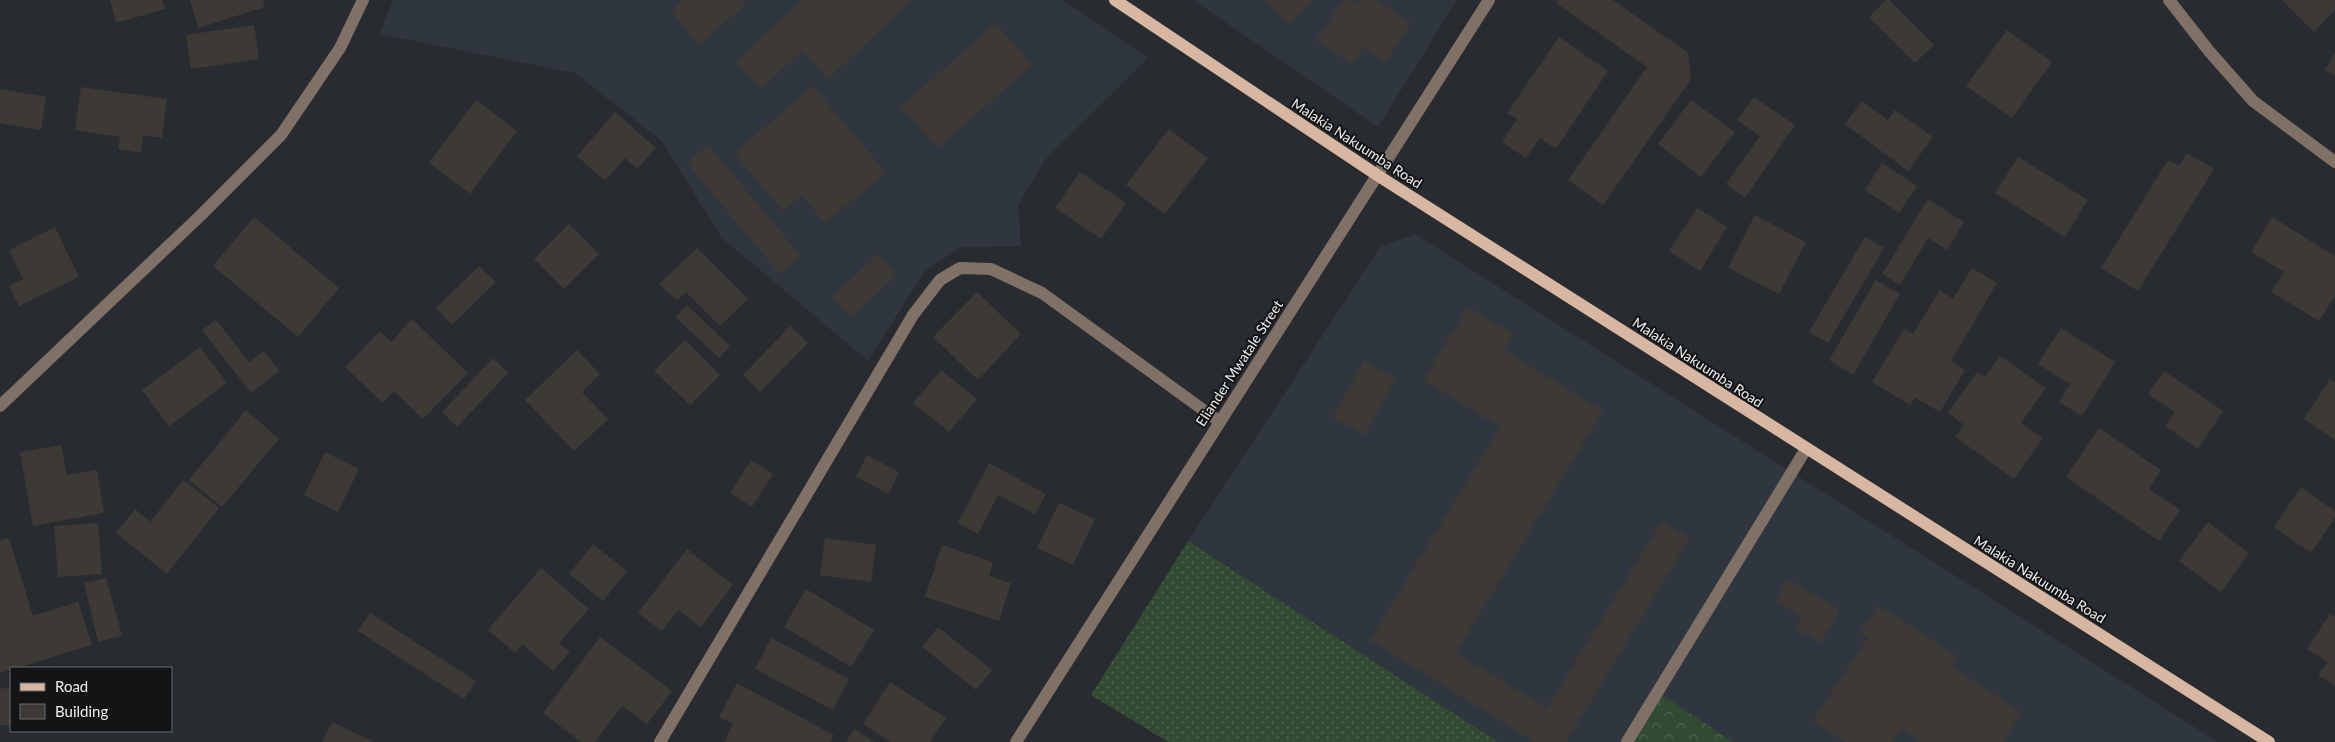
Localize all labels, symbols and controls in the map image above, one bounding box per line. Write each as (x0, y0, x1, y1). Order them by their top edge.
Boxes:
street label: Malakia Nakuumba Road (1289, 94, 1425, 192)
street label: Eliander Mwatale Street (1192, 297, 1286, 429)
street label: Malakia Nakuumba Road (1630, 313, 1766, 411)
street label: Malakia Nakuumba Road (1971, 531, 2109, 627)
legend (10, 667, 172, 732)
text: Road (55, 677, 88, 695)
text: Building (55, 702, 108, 720)

